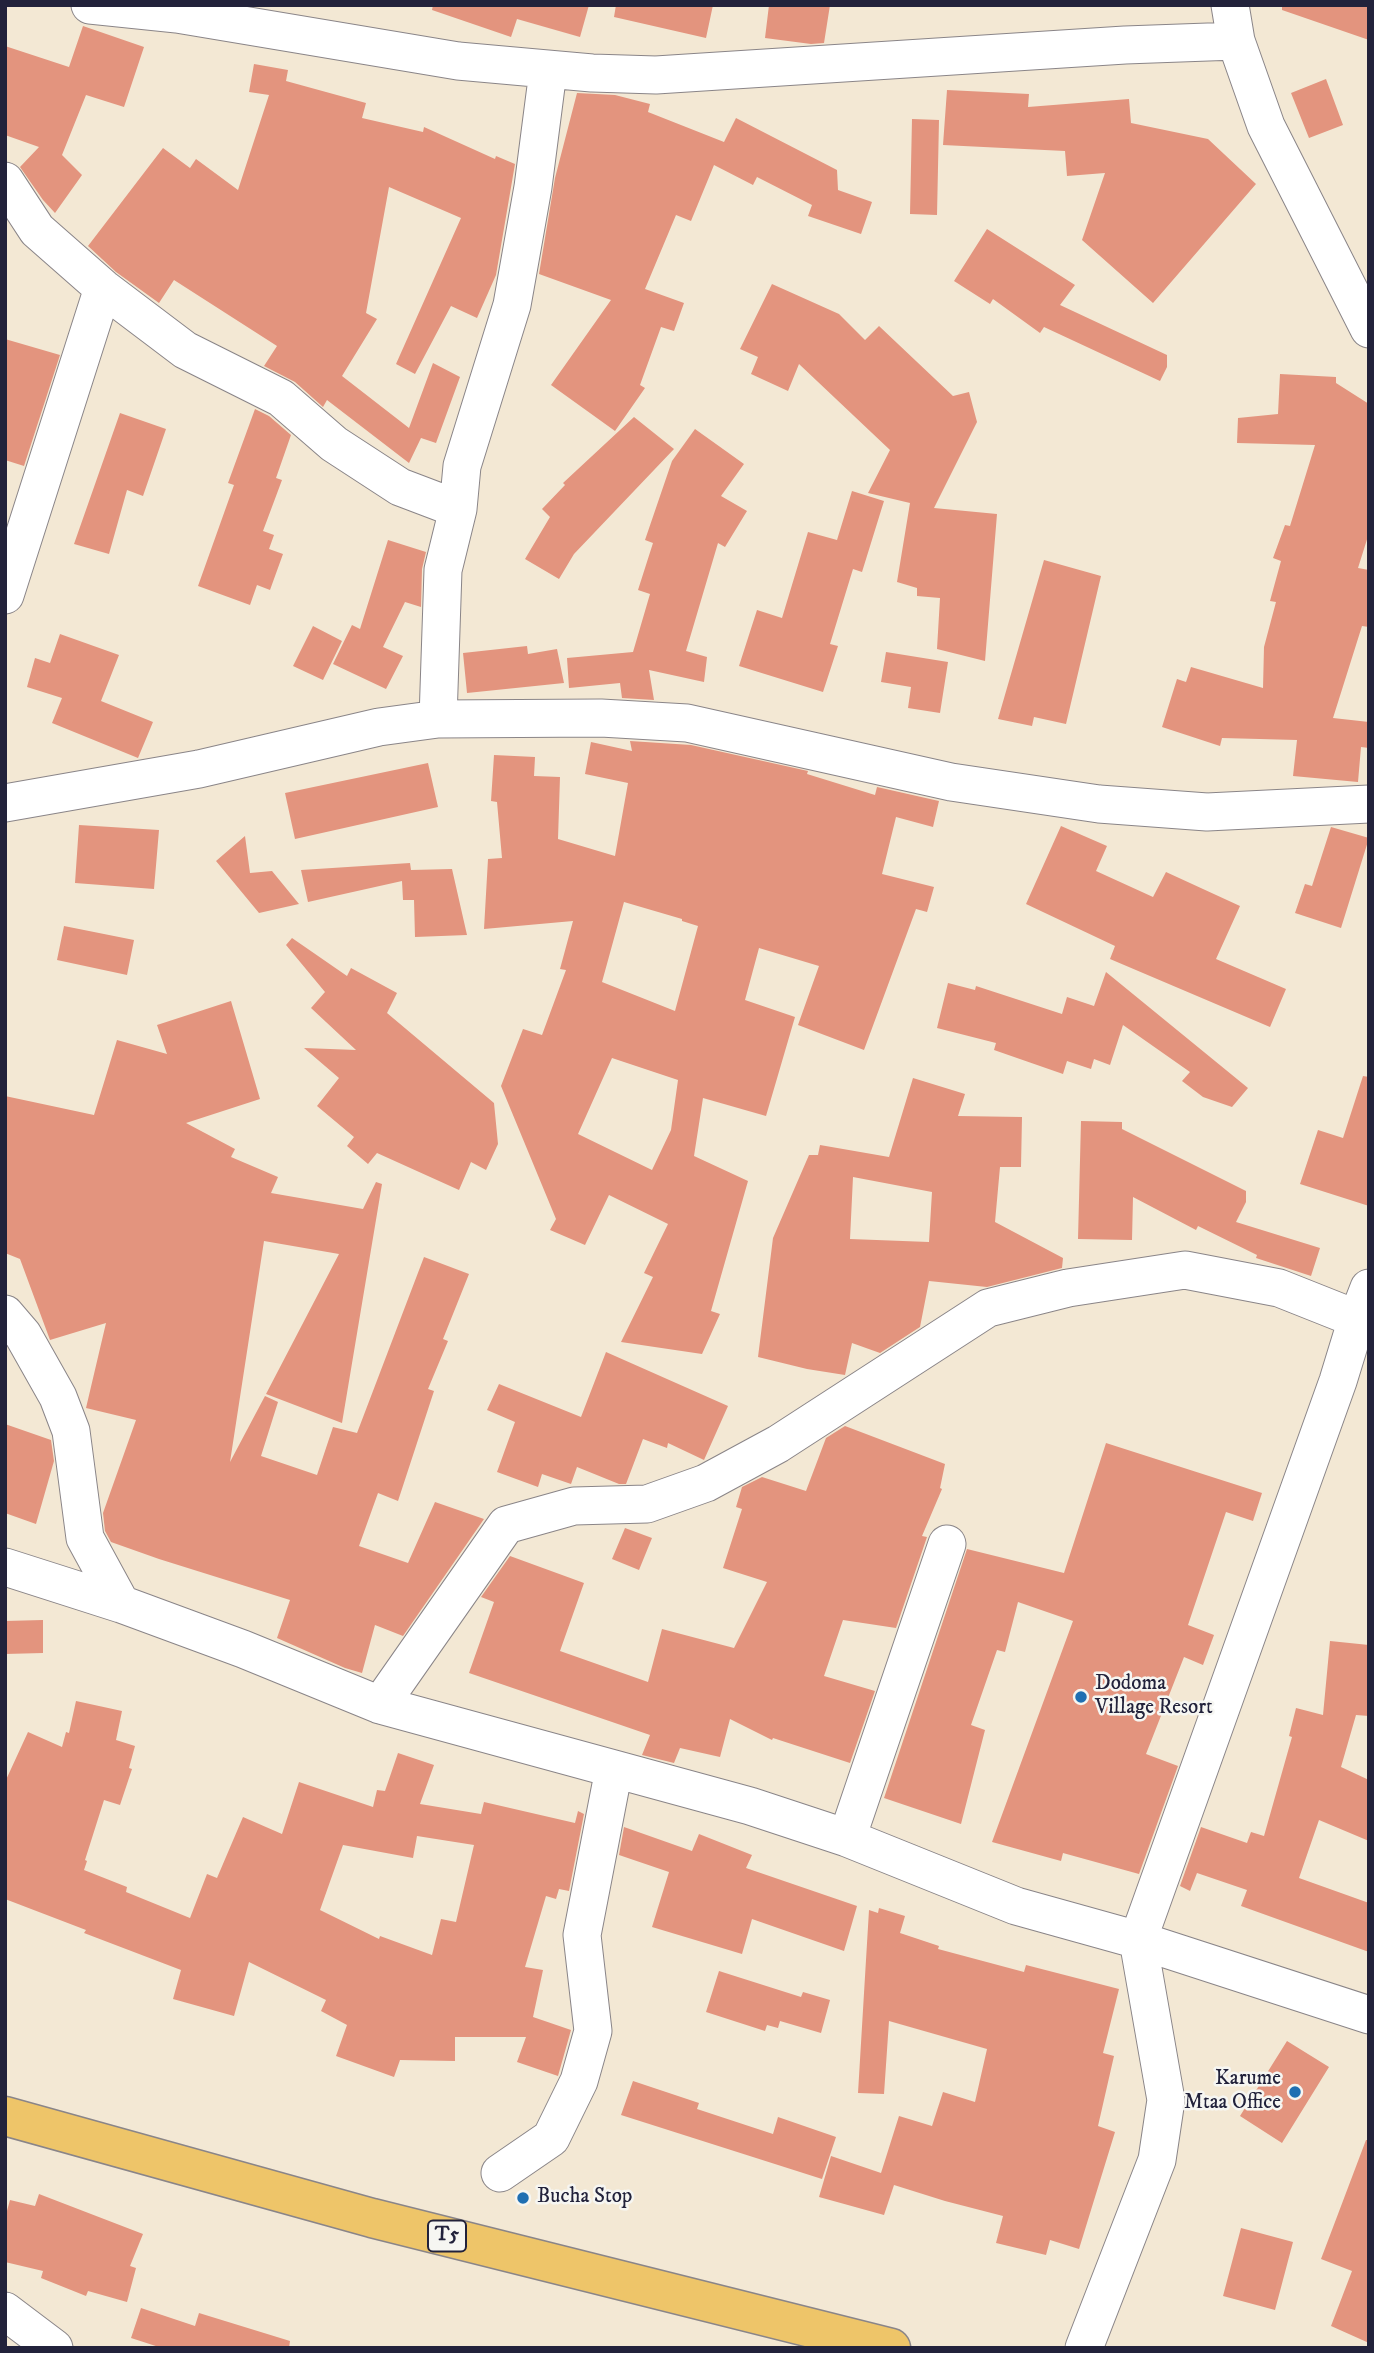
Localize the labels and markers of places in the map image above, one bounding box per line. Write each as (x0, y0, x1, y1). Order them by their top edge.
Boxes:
place label: Dodoma Village Resort (1095, 1672, 1213, 1722)
marker: Dodoma Village Resort (1073, 1689, 1089, 1705)
place label: Karume Mtaa Office (1184, 2067, 1281, 2117)
marker: Karume Mtaa Office (1287, 2084, 1303, 2100)
place label: Bucha Stop (537, 2185, 632, 2211)
marker: Bucha Stop (515, 2190, 531, 2206)

